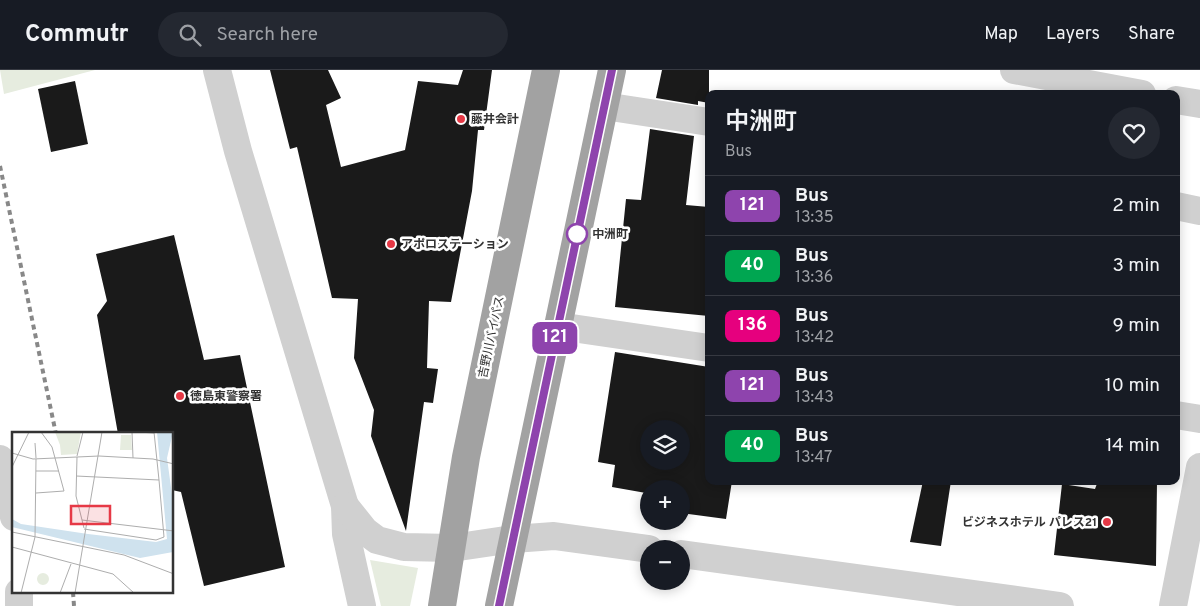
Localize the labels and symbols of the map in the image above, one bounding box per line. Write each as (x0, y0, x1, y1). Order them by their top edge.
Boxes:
place label: 藤井会計 (471, 112, 519, 128)
marker: 藤井会計 (455, 113, 467, 125)
marker: 中洲町 (566, 223, 588, 245)
place label: 中洲町 (592, 227, 628, 243)
place label: アポロステーション (401, 237, 509, 253)
marker: アポロステーション (385, 238, 397, 250)
street label: 吉野川バイパス (475, 295, 509, 380)
line badge: 121 (526, 322, 584, 354)
place label: 徳島東警察署 (190, 389, 262, 405)
marker: 徳島東警察署 (174, 390, 186, 402)
inset map (12, 432, 174, 594)
place label: ビジネスホテル パレス21 (962, 515, 1097, 531)
marker: ビジネスホテル パレス21 (1101, 516, 1113, 528)

